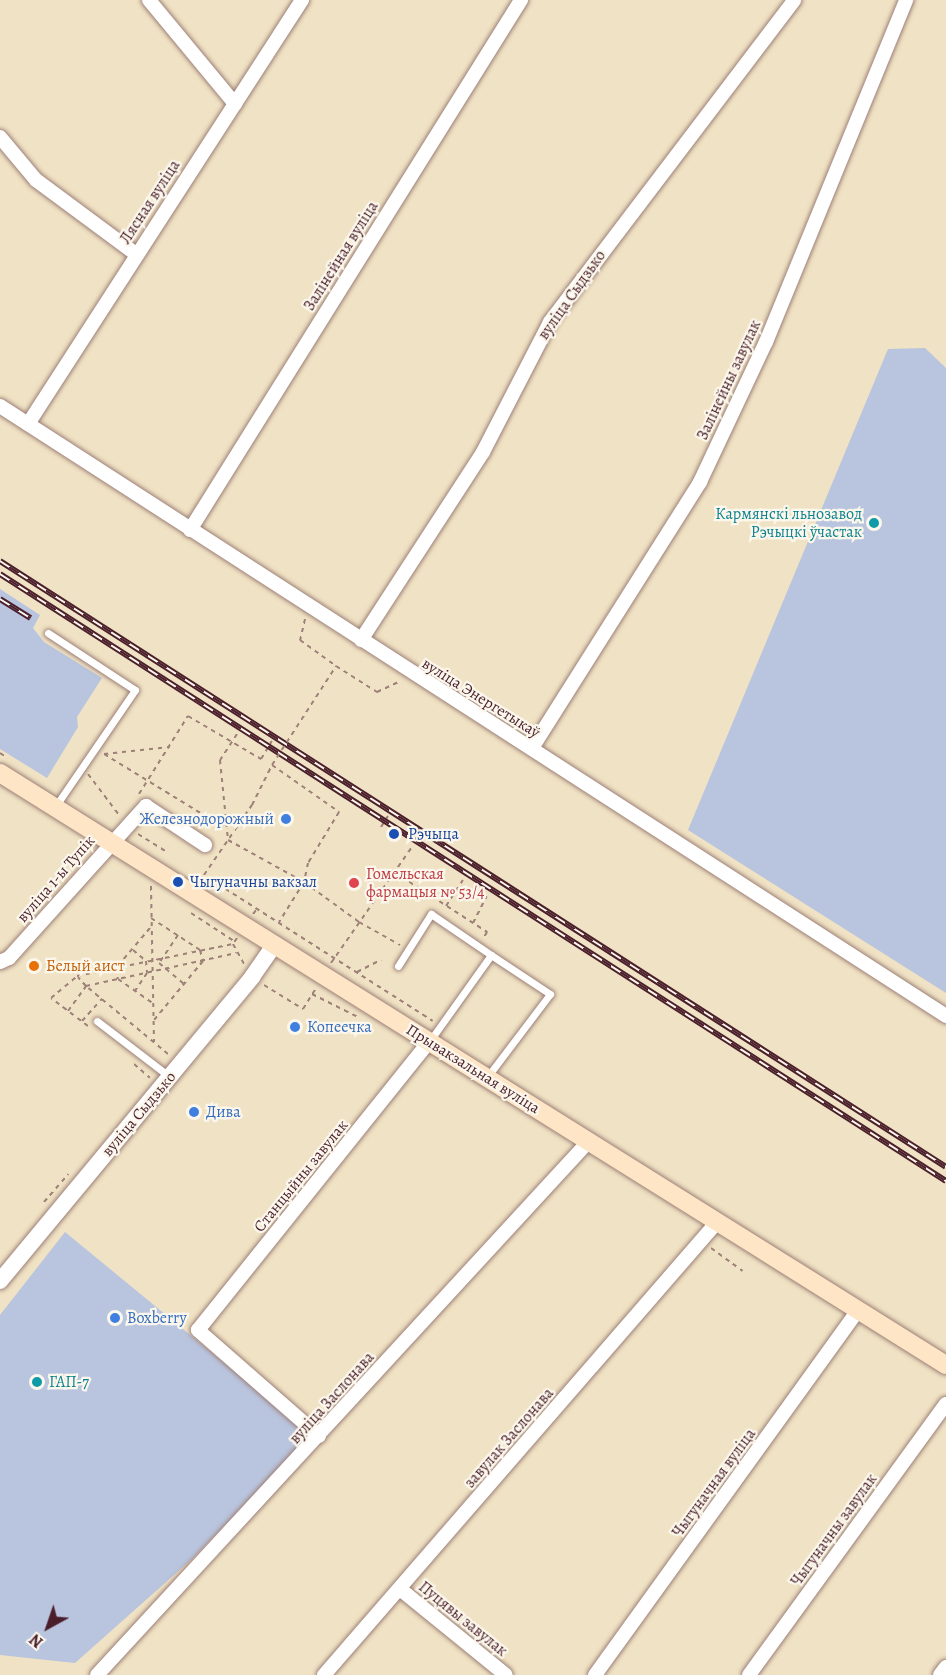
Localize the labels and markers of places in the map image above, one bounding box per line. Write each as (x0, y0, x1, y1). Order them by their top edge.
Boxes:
place label: Кармянскі льнозавод Рэчыцкі ўчастак (715, 504, 862, 542)
marker: Кармянскі льнозавод Рэчыцкі ўчастак (867, 516, 881, 530)
place label: Железнодорожный (140, 809, 274, 829)
marker: Железнодорожный (279, 812, 293, 826)
place label: Рэчыца (408, 824, 459, 844)
marker: Рэчыца (385, 825, 403, 843)
place label: Гомельская фармацыя № 53/4 (366, 864, 485, 902)
place label: Чыгуначны вакзал (190, 872, 317, 892)
marker: Чыгуначны вакзал (171, 875, 185, 889)
marker: Гомельская фармацыя № 53/4 (347, 876, 361, 890)
place label: Белый аист (46, 956, 125, 976)
marker: Белый аист (27, 959, 41, 973)
place label: Копеечка (307, 1017, 372, 1037)
marker: Копеечка (288, 1020, 302, 1034)
place label: Дива (206, 1102, 241, 1122)
marker: Дива (187, 1105, 201, 1119)
place label: Boxberry (127, 1308, 187, 1328)
marker: Boxberry (108, 1311, 122, 1325)
place label: ГАП-7 (49, 1372, 89, 1392)
marker: ГАП-7 (30, 1375, 44, 1389)

